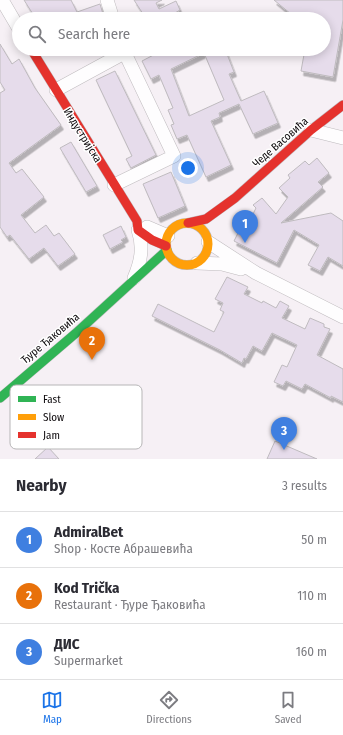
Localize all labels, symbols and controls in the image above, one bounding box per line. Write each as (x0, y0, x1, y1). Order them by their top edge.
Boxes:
search box (12, 12, 331, 56)
icon: search (26, 23, 48, 45)
text: Search here (58, 25, 130, 43)
street label: Индустријска (61, 106, 104, 165)
street label: Чеде Васовића (250, 115, 311, 170)
your location (178, 158, 198, 178)
pin: 1 (232, 210, 258, 243)
street label: Ђуре Ђаковића (19, 310, 82, 366)
pin: 2 (79, 327, 105, 360)
legend (10, 385, 142, 449)
text: Fast (43, 393, 61, 406)
text: Slow (43, 411, 64, 424)
pin: 3 (271, 417, 297, 450)
text: Jam (43, 429, 60, 442)
text: Nearby (16, 475, 67, 496)
text: 3 results (282, 478, 327, 493)
text: AdmiralBet (54, 523, 123, 541)
text: 1 (26, 532, 32, 547)
text: 50 m (301, 532, 327, 547)
text: Shop · Косте Абрашевића (54, 541, 193, 556)
text: Kod Trička (54, 579, 119, 597)
text: 2 (26, 588, 32, 603)
text: 110 m (297, 588, 327, 603)
text: Restaurant · Ђуре Ђаковића (54, 597, 206, 612)
text: ДИС (54, 635, 80, 653)
text: 3 (26, 644, 32, 659)
text: 160 m (296, 644, 327, 659)
text: Supermarket (54, 653, 123, 668)
tab: Map (41, 689, 63, 726)
tab: Directions (146, 689, 192, 726)
tab: Saved (275, 689, 302, 726)

